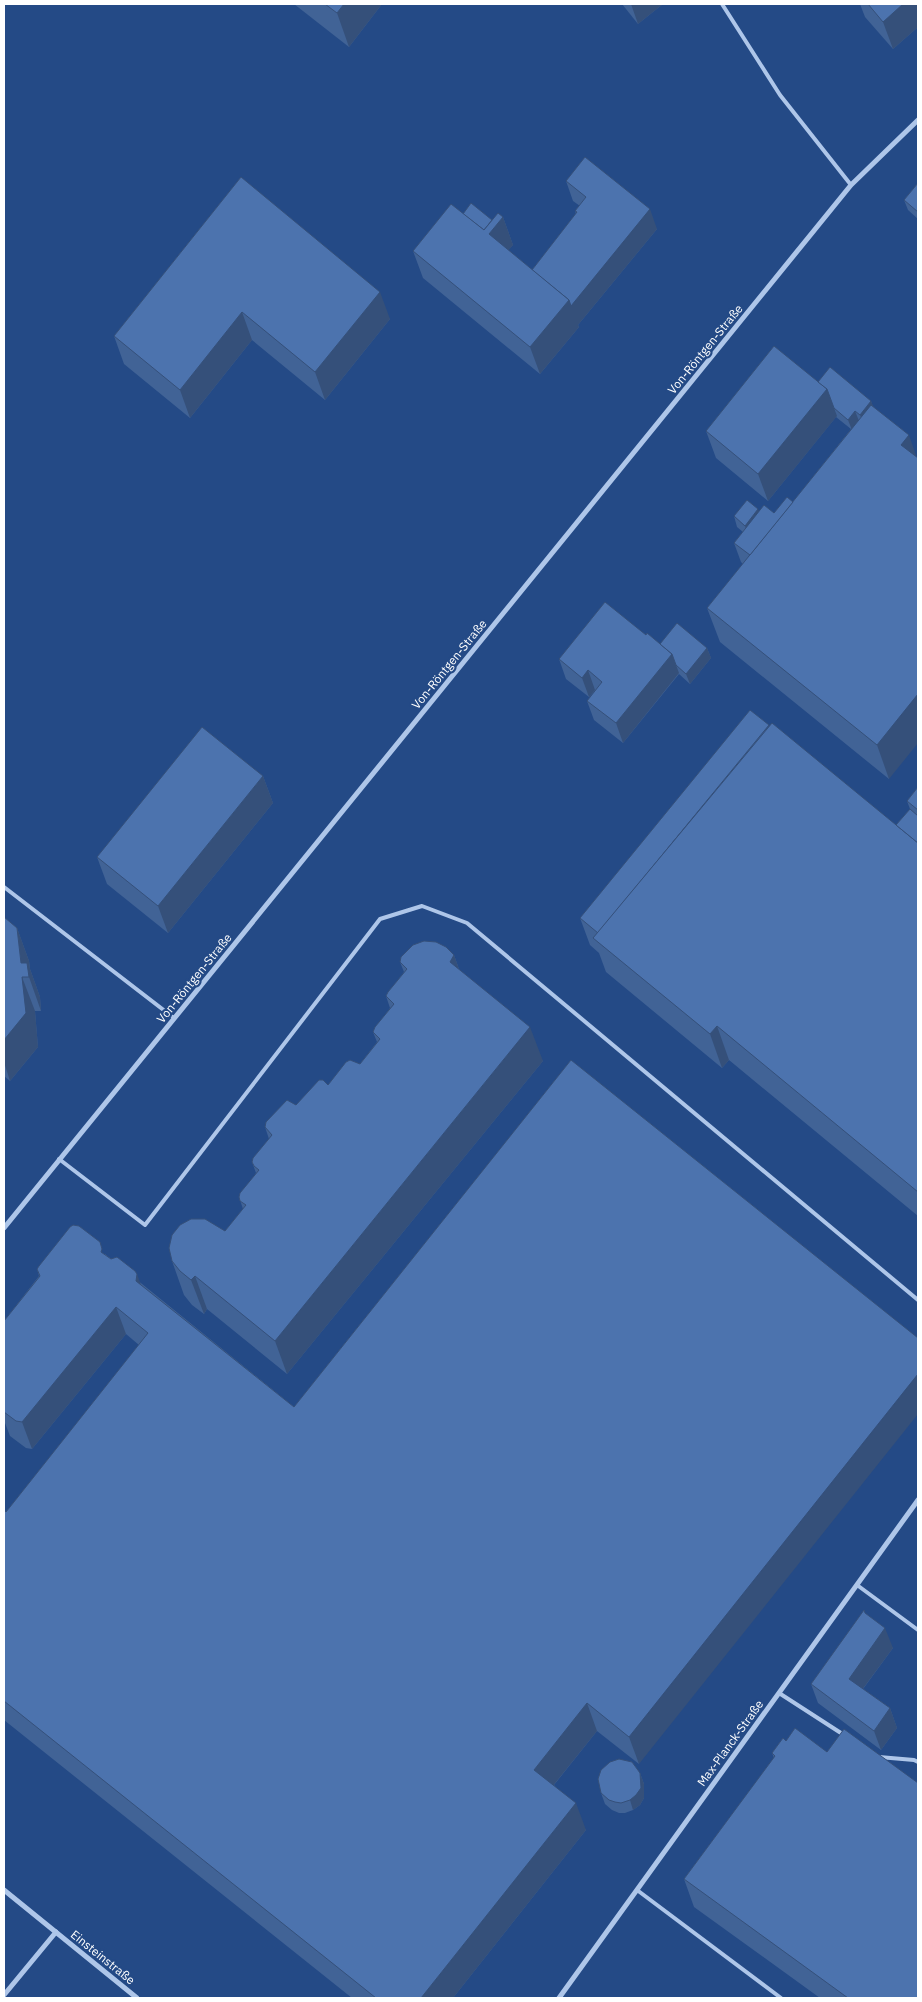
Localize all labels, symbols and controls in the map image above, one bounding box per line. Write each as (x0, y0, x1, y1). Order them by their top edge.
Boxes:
street label: Von-Röntgen-Straße (664, 301, 746, 397)
street label: Von-Röntgen-Straße (408, 616, 490, 712)
street label: Von-Röntgen-Straße (153, 930, 235, 1026)
street label: Max-Planck-Straße (694, 1697, 767, 1789)
street label: Einsteinstraße (68, 1927, 138, 1988)

